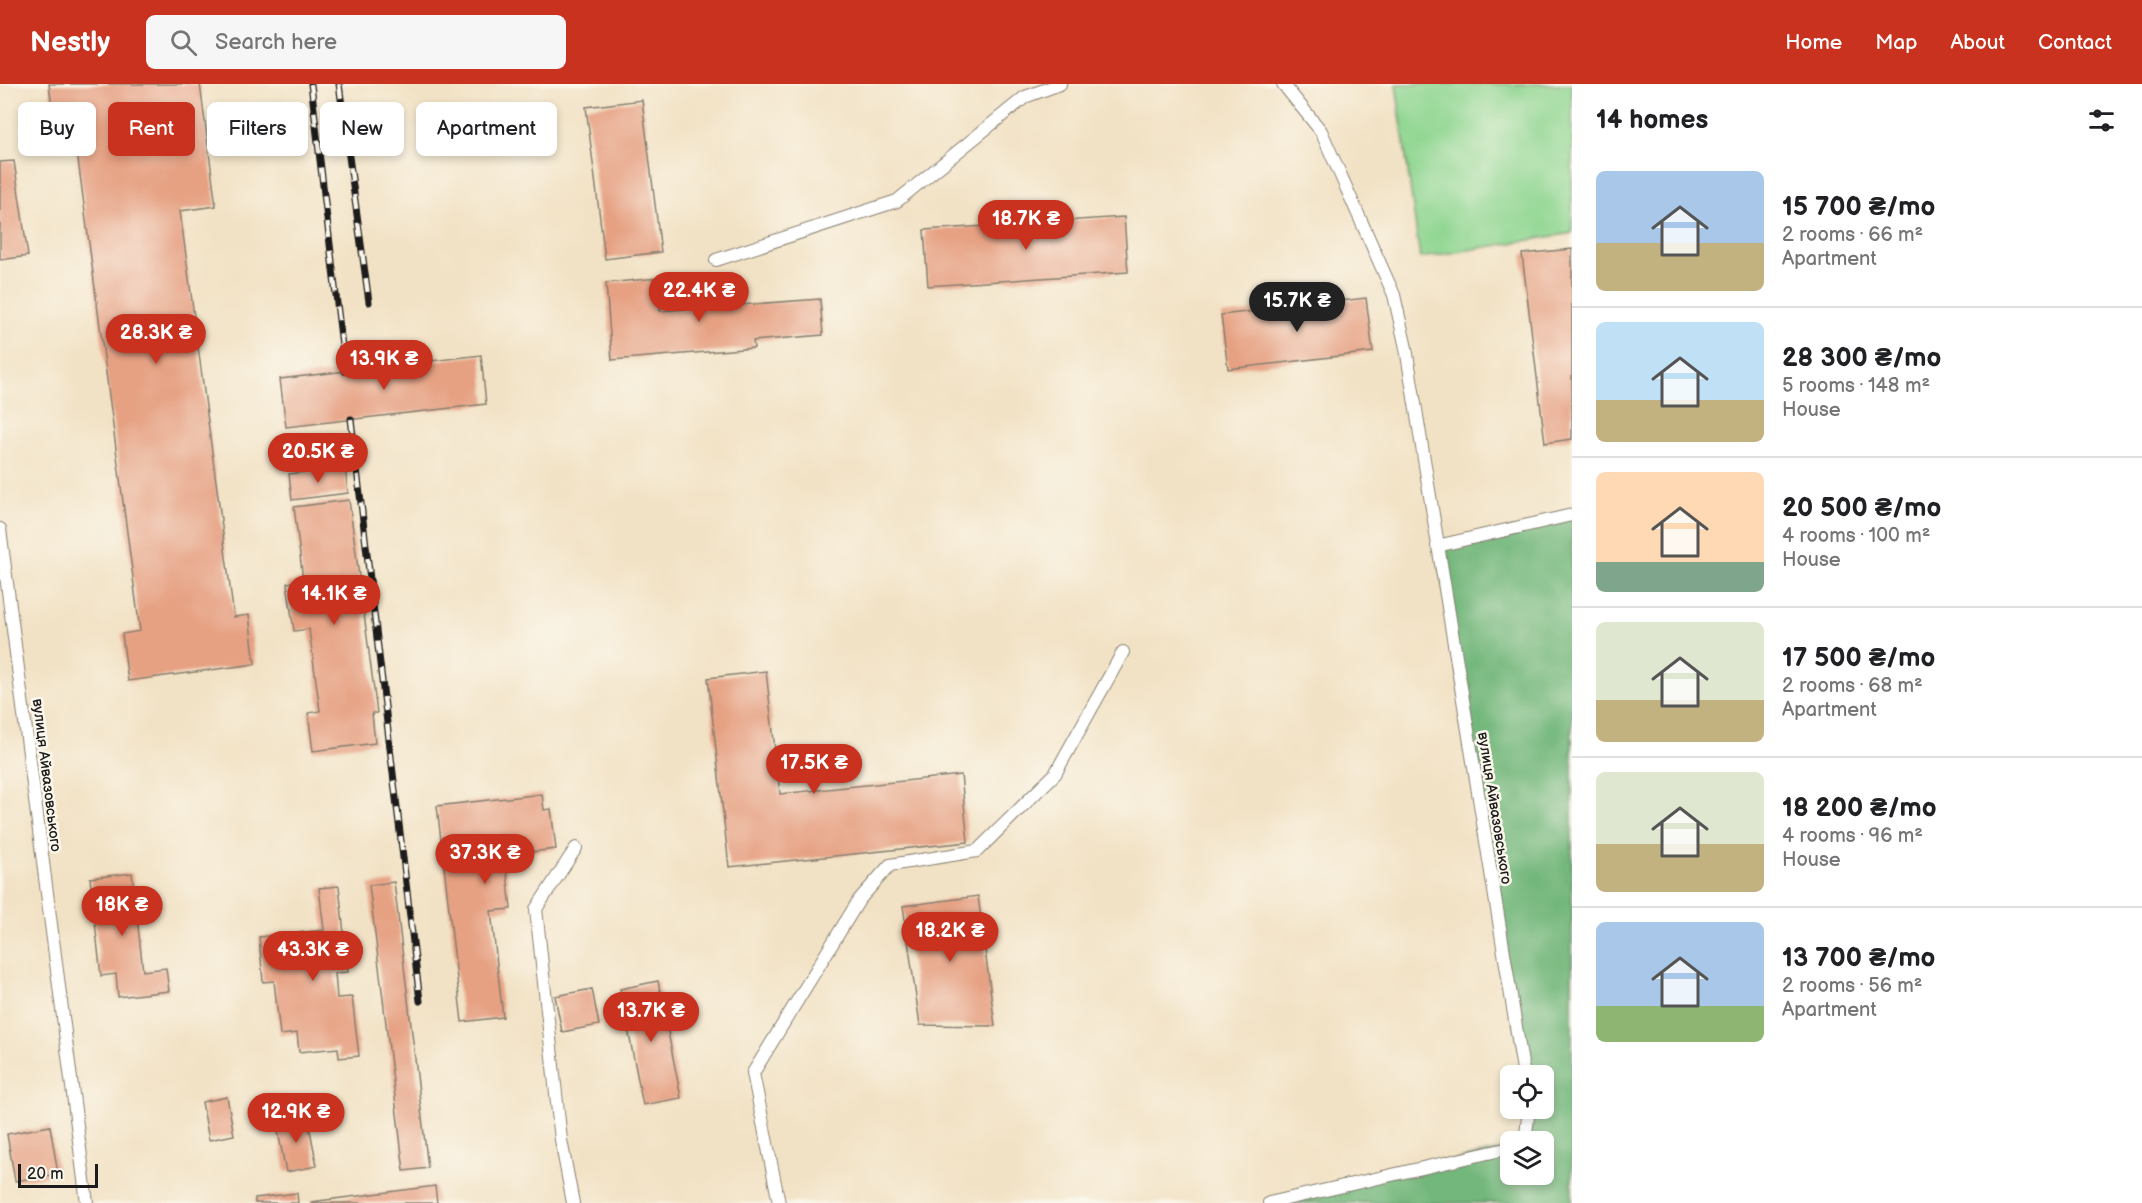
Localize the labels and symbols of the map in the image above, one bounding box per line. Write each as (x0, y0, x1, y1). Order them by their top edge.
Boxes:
pin: 18.7K ₴ (971, 200, 1081, 251)
pin: 22.4K ₴ (644, 272, 754, 323)
pin: 15.7K ₴ (1242, 282, 1352, 333)
pin: 28.3K ₴ (101, 314, 211, 365)
pin: 13.9K ₴ (329, 340, 439, 391)
pin: 20.5K ₴ (263, 433, 373, 484)
pin: 14.1K ₴ (279, 575, 389, 626)
street label: вулиця Айвазовського (28, 698, 65, 853)
street label: вулиця Айвазовського (1473, 731, 1516, 886)
pin: 17.5K ₴ (759, 744, 869, 795)
pin: 37.3K ₴ (430, 834, 540, 885)
pin: 18K ₴ (80, 886, 164, 937)
pin: 18.2K ₴ (895, 912, 1005, 963)
pin: 43.3K ₴ (258, 931, 368, 982)
pin: 13.7K ₴ (596, 992, 706, 1043)
pin: 12.9K ₴ (241, 1093, 351, 1144)
scale bar (18, 1161, 98, 1188)

